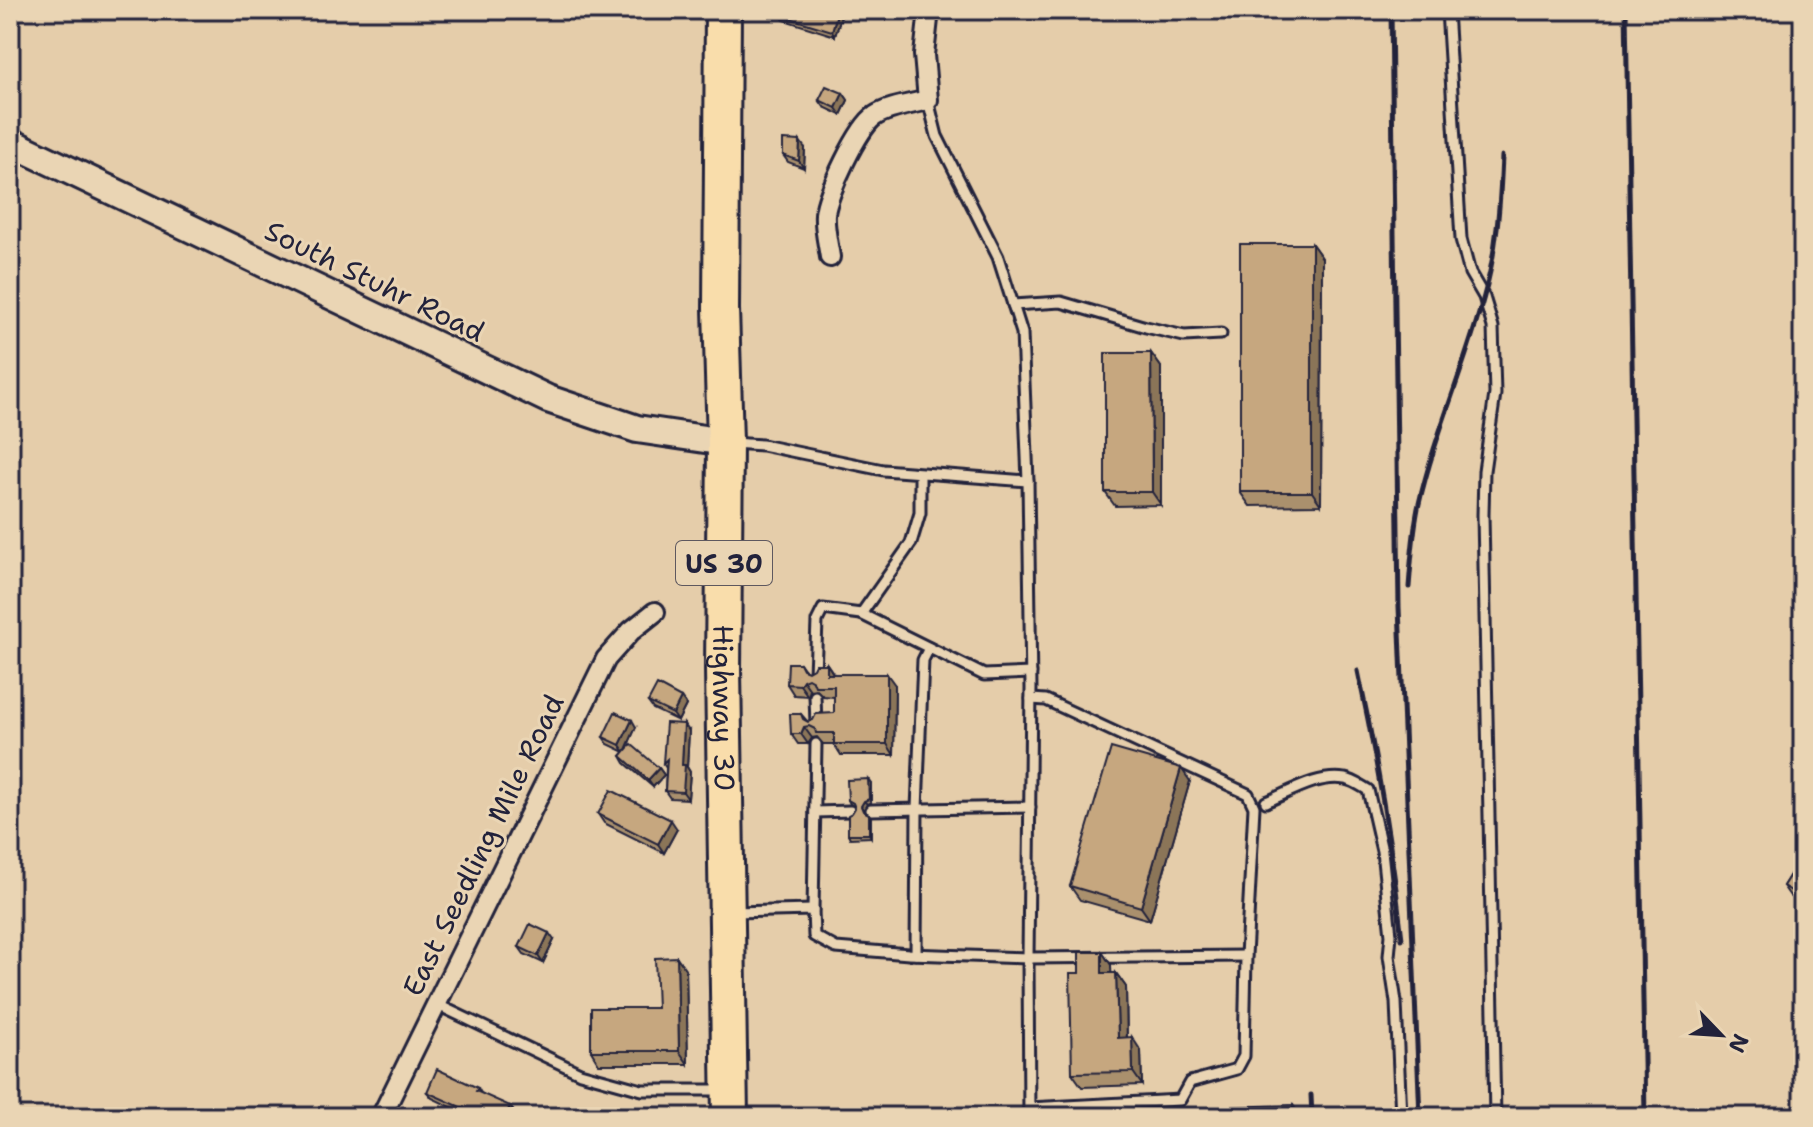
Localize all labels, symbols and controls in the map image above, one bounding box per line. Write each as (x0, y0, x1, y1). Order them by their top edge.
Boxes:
street label: South Stuhr Road (259, 211, 491, 351)
road number: US 30 (676, 541, 772, 585)
street label: Highway 30 (704, 624, 744, 792)
street label: East Seedling Mile Road (393, 688, 573, 1002)
north arrow (1681, 995, 1761, 1075)
text: N (1722, 1029, 1755, 1057)

